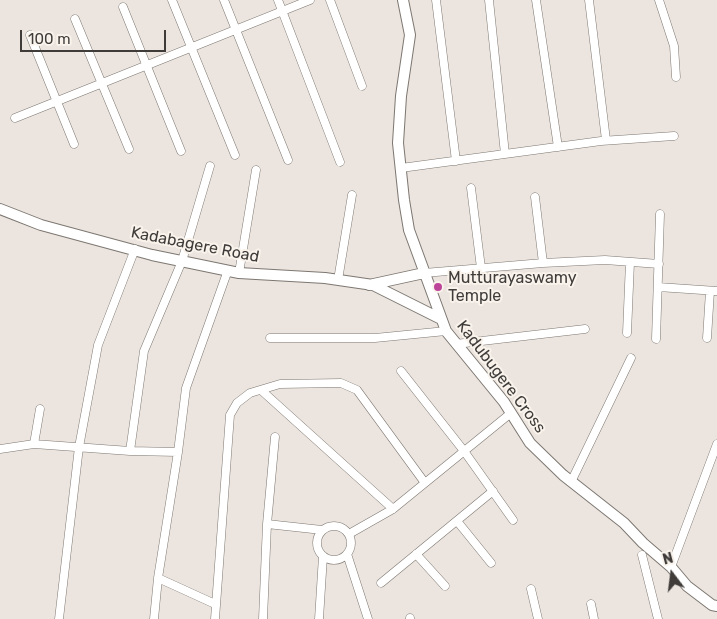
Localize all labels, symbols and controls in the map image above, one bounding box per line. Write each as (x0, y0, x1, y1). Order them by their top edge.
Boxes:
scale bar (22, 20, 169, 52)
text: 100 m (28, 30, 70, 48)
street label: Kadabagere Road (129, 223, 261, 267)
place label: Mutturayaswamy Temple (448, 268, 577, 306)
marker: Mutturayaswamy Temple (432, 281, 444, 293)
street label: Kadubugere Cross (452, 317, 550, 437)
north arrow (647, 549, 697, 599)
text: N (661, 550, 675, 569)

